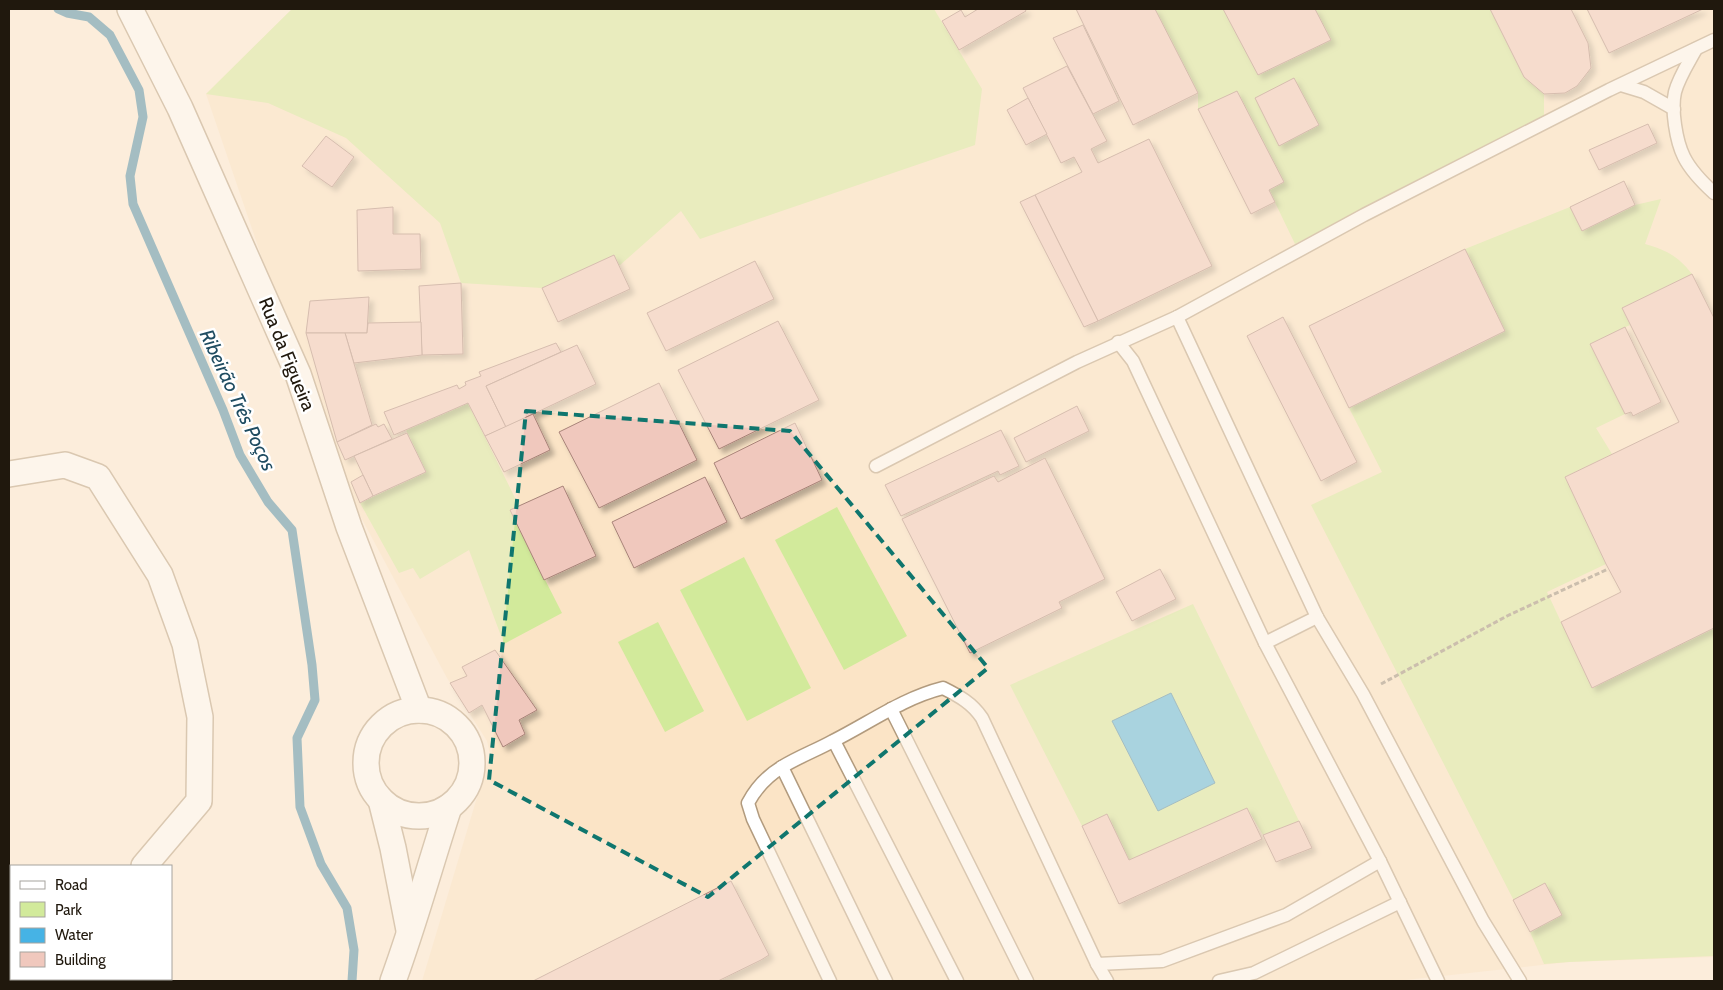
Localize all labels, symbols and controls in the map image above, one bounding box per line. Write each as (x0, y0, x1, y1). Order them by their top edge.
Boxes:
street label: Rua da Figueira (254, 294, 320, 414)
water label: Ribeirão Três Poços (195, 325, 281, 475)
legend (10, 865, 172, 980)
text: Road (55, 876, 88, 894)
text: Park (55, 901, 82, 919)
text: Water (55, 926, 93, 944)
text: Building (55, 951, 106, 969)

